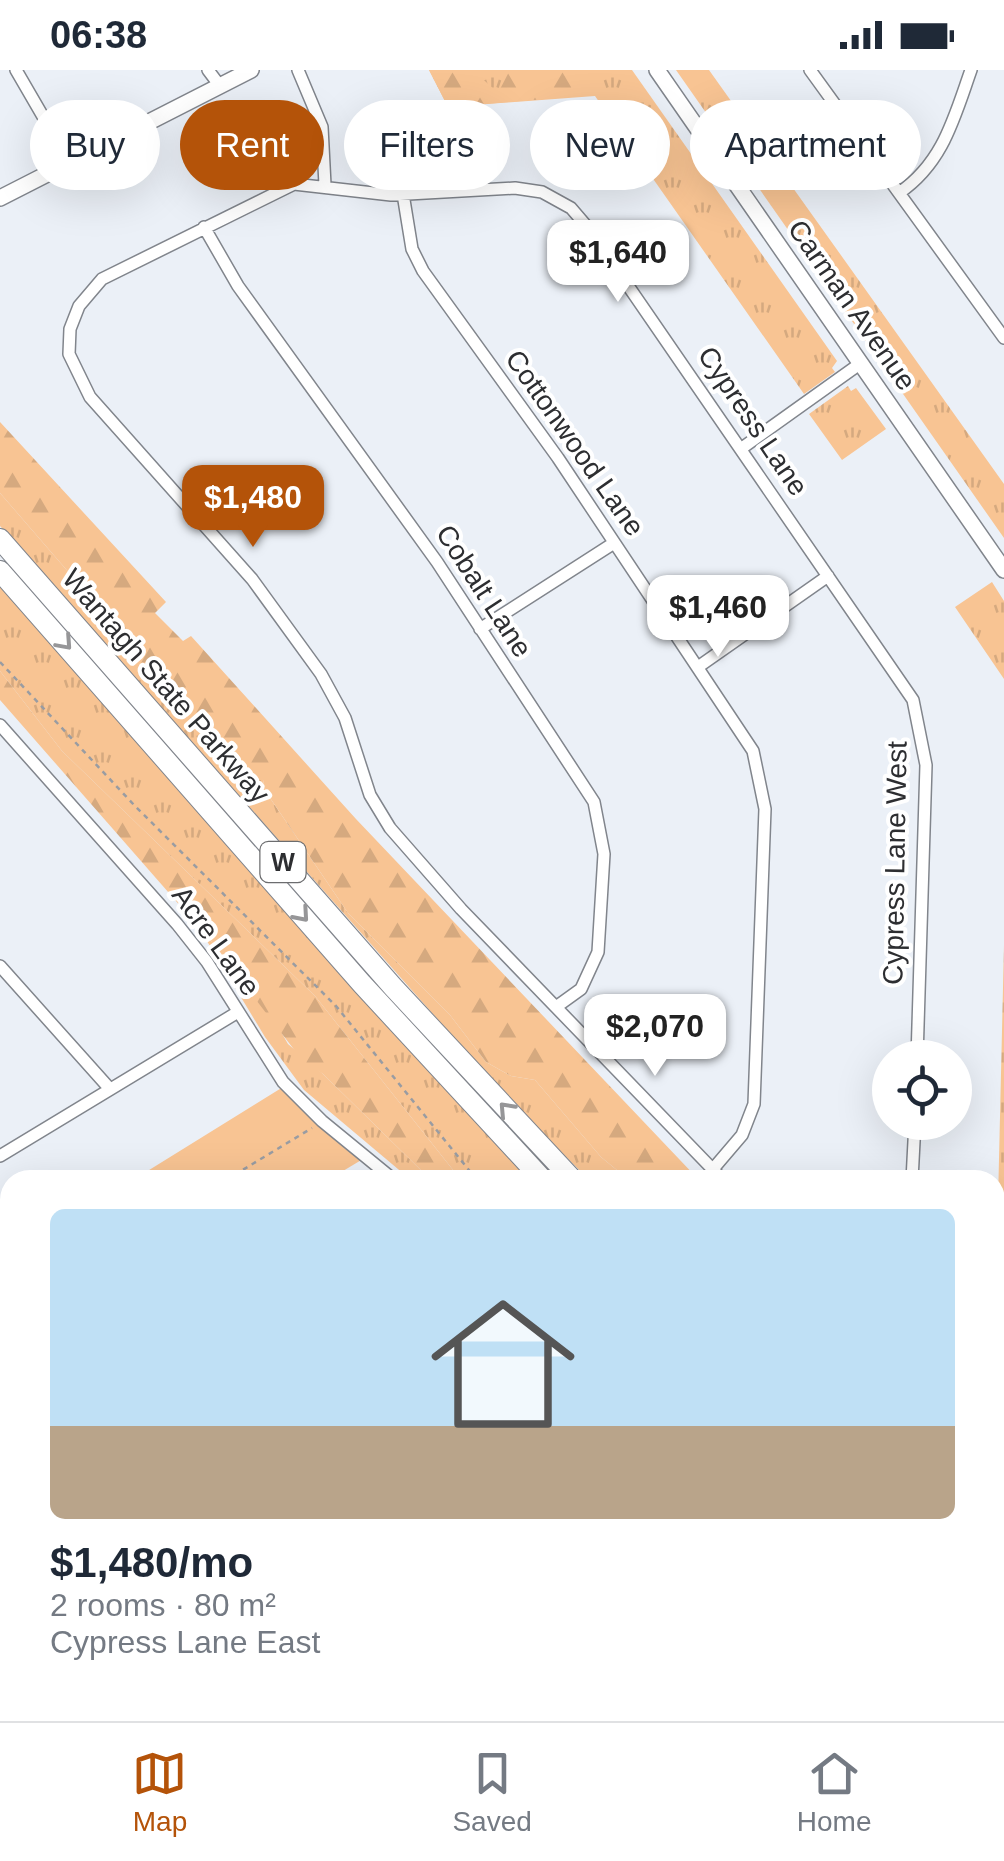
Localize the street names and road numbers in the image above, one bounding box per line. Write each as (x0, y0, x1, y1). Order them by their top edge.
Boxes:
street label: Carman Avenue (782, 214, 922, 396)
street label: Cypress Lane (692, 341, 814, 501)
street label: Cottonwood Lane (499, 344, 651, 542)
street label: Cobalt Lane (430, 519, 538, 663)
street label: Wantagh State Parkway (56, 563, 276, 809)
street label: Cypress Lane West (877, 741, 913, 985)
road number: W (260, 842, 306, 882)
street label: Acre Lane (166, 880, 266, 1002)

